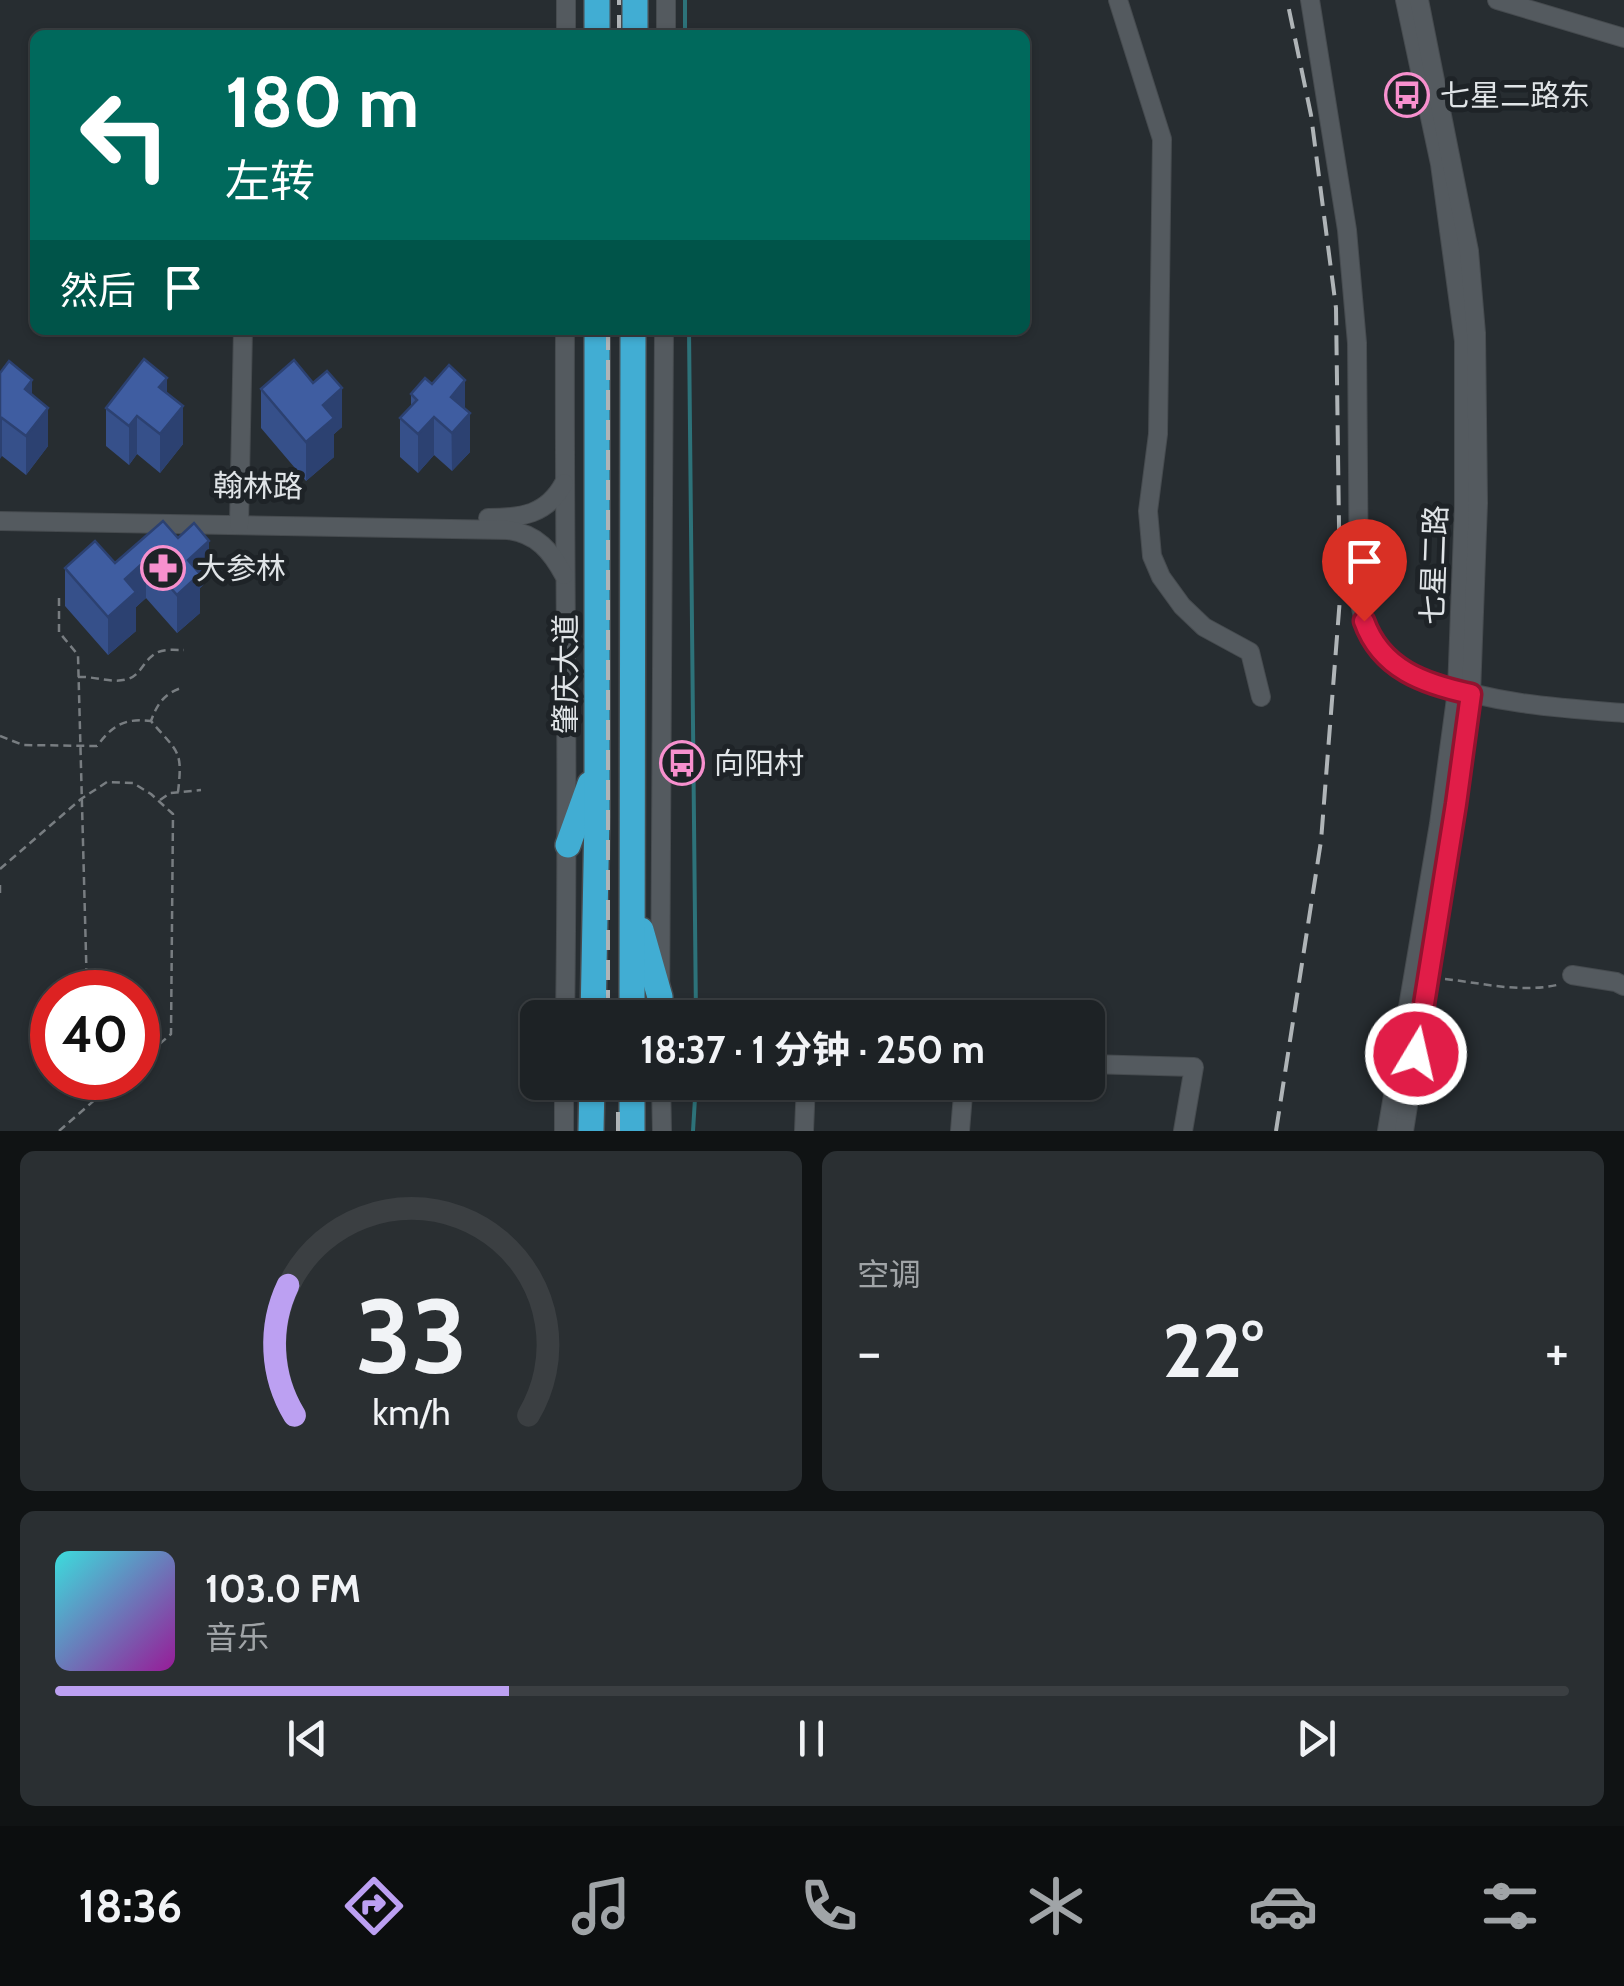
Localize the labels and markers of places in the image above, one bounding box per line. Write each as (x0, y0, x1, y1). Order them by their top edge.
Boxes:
bus stop icon: 七星二路东 (1384, 72, 1430, 118)
place label: 七星二路东 (1440, 77, 1590, 114)
pin (1322, 519, 1407, 622)
pharmacy icon: 大参林 (140, 545, 186, 591)
place label: 大参林 (196, 550, 286, 587)
bus stop icon: 向阳村 (659, 740, 705, 786)
place label: 向阳村 (714, 745, 804, 782)

